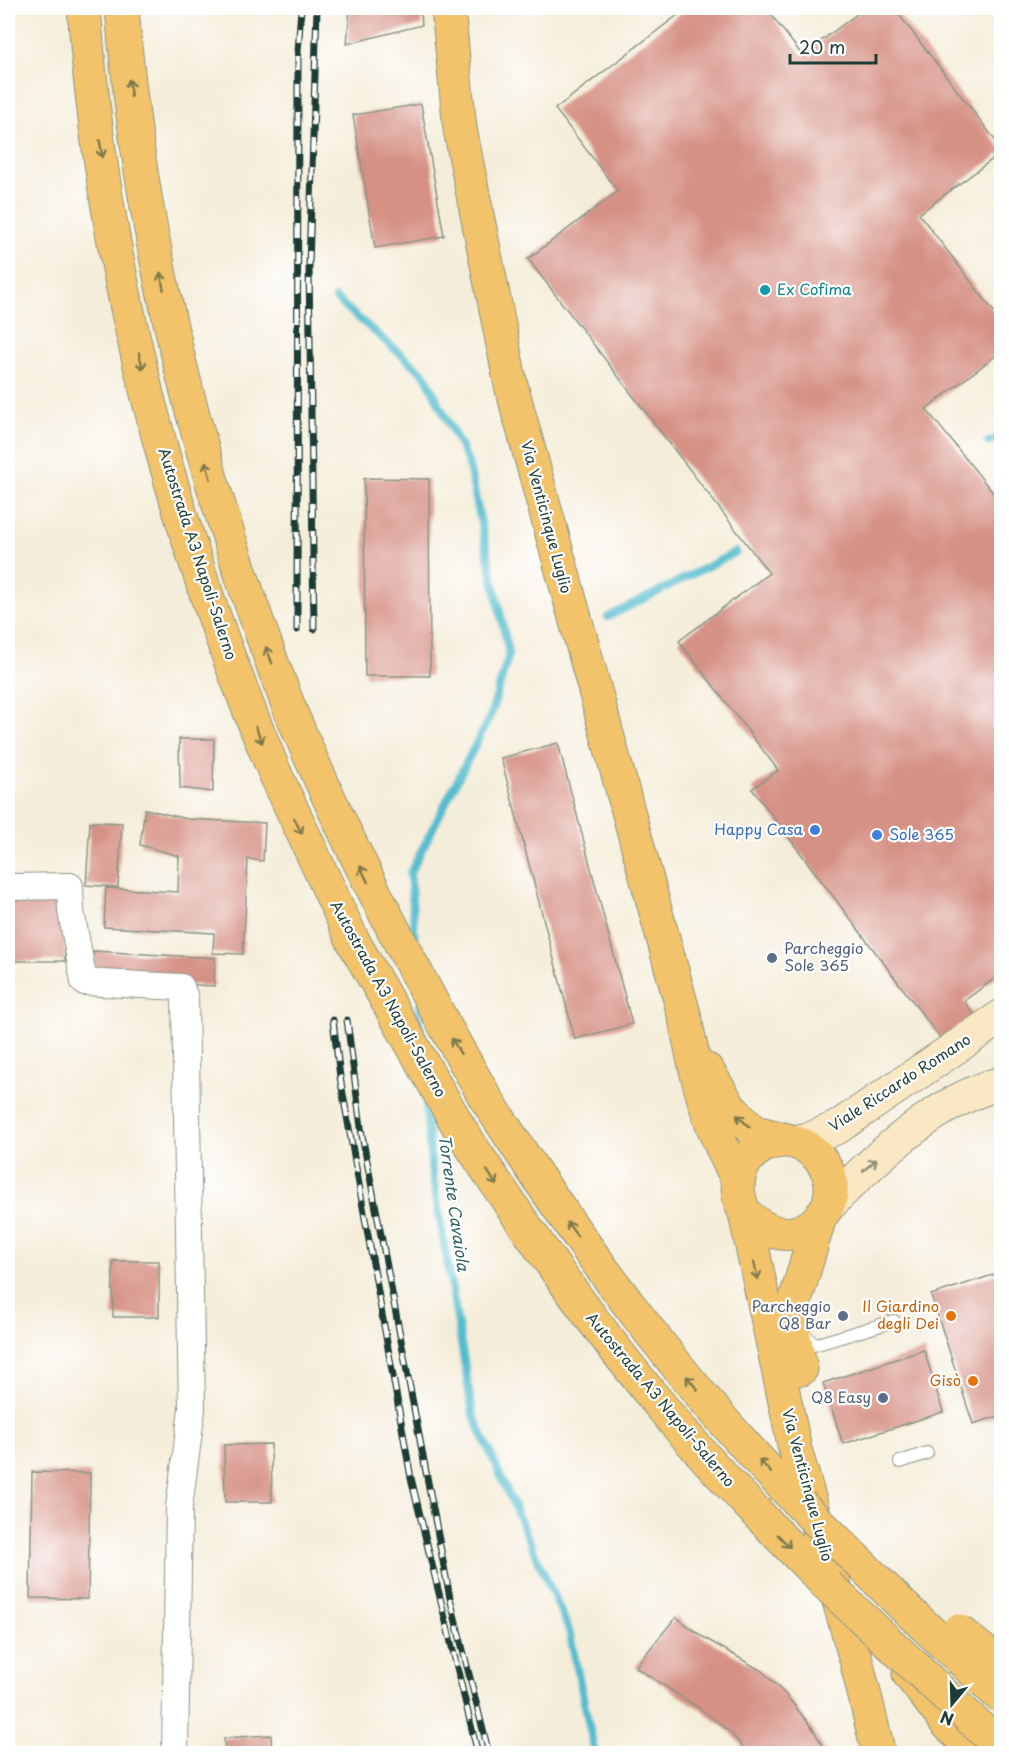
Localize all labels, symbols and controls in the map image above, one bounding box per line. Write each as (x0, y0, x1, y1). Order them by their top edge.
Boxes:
scale bar (790, 27, 876, 65)
text: 20 m (799, 33, 845, 60)
one-way arrow (124, 79, 135, 99)
one-way arrow (95, 139, 106, 158)
one-way arrow (156, 271, 167, 291)
place label: Ex Cofima (777, 277, 852, 300)
marker: Ex Cofima (758, 283, 772, 297)
one-way arrow (135, 351, 147, 370)
street label: Via Venticinque Luglio (516, 438, 579, 596)
street label: Autostrada A3 Napoli-Salerno (153, 445, 244, 663)
one-way arrow (202, 461, 213, 480)
one-way arrow (263, 646, 274, 665)
one-way arrow (254, 725, 265, 744)
one-way arrow (293, 817, 305, 835)
place label: Happy Casa (714, 817, 804, 840)
place label: Sole 365 (889, 822, 954, 845)
marker: Happy Casa (808, 823, 822, 837)
marker: Sole 365 (870, 828, 884, 842)
one-way arrow (358, 866, 370, 884)
street label: Autostrada A3 Napoli-Salerno (325, 896, 453, 1101)
place label: Parcheggio Sole 365 (784, 936, 864, 976)
marker: Parcheggio Sole 365 (765, 951, 779, 965)
street label: Viale Riccardo Romano (824, 1027, 975, 1136)
one-way arrow (450, 1038, 462, 1055)
one-way arrow (735, 1113, 750, 1128)
water label: Torrente Cavaiola (434, 1133, 477, 1274)
one-way arrow (862, 1158, 877, 1172)
one-way arrow (487, 1169, 499, 1186)
one-way arrow (566, 1221, 578, 1237)
one-way arrow (751, 1260, 762, 1280)
place label: Parcheggio Q8 Bar (751, 1294, 831, 1334)
place label: Il Giardino degli Dei (862, 1294, 939, 1334)
street label: Autostrada A3 Napoli-Salerno (581, 1307, 741, 1491)
marker: Parcheggio Q8 Bar (836, 1309, 850, 1323)
marker: Il Giardino degli Dei (944, 1309, 958, 1323)
place label: Gisò (930, 1368, 961, 1391)
marker: Gisò (966, 1374, 980, 1388)
one-way arrow (685, 1375, 698, 1391)
place label: Q8 Easy (811, 1385, 871, 1408)
marker: Q8 Easy (876, 1391, 890, 1405)
street label: Via Venticinque Luglio (777, 1406, 840, 1564)
one-way arrow (758, 1459, 772, 1474)
one-way arrow (777, 1533, 791, 1548)
north arrow (922, 1674, 982, 1734)
text: N (937, 1706, 957, 1733)

